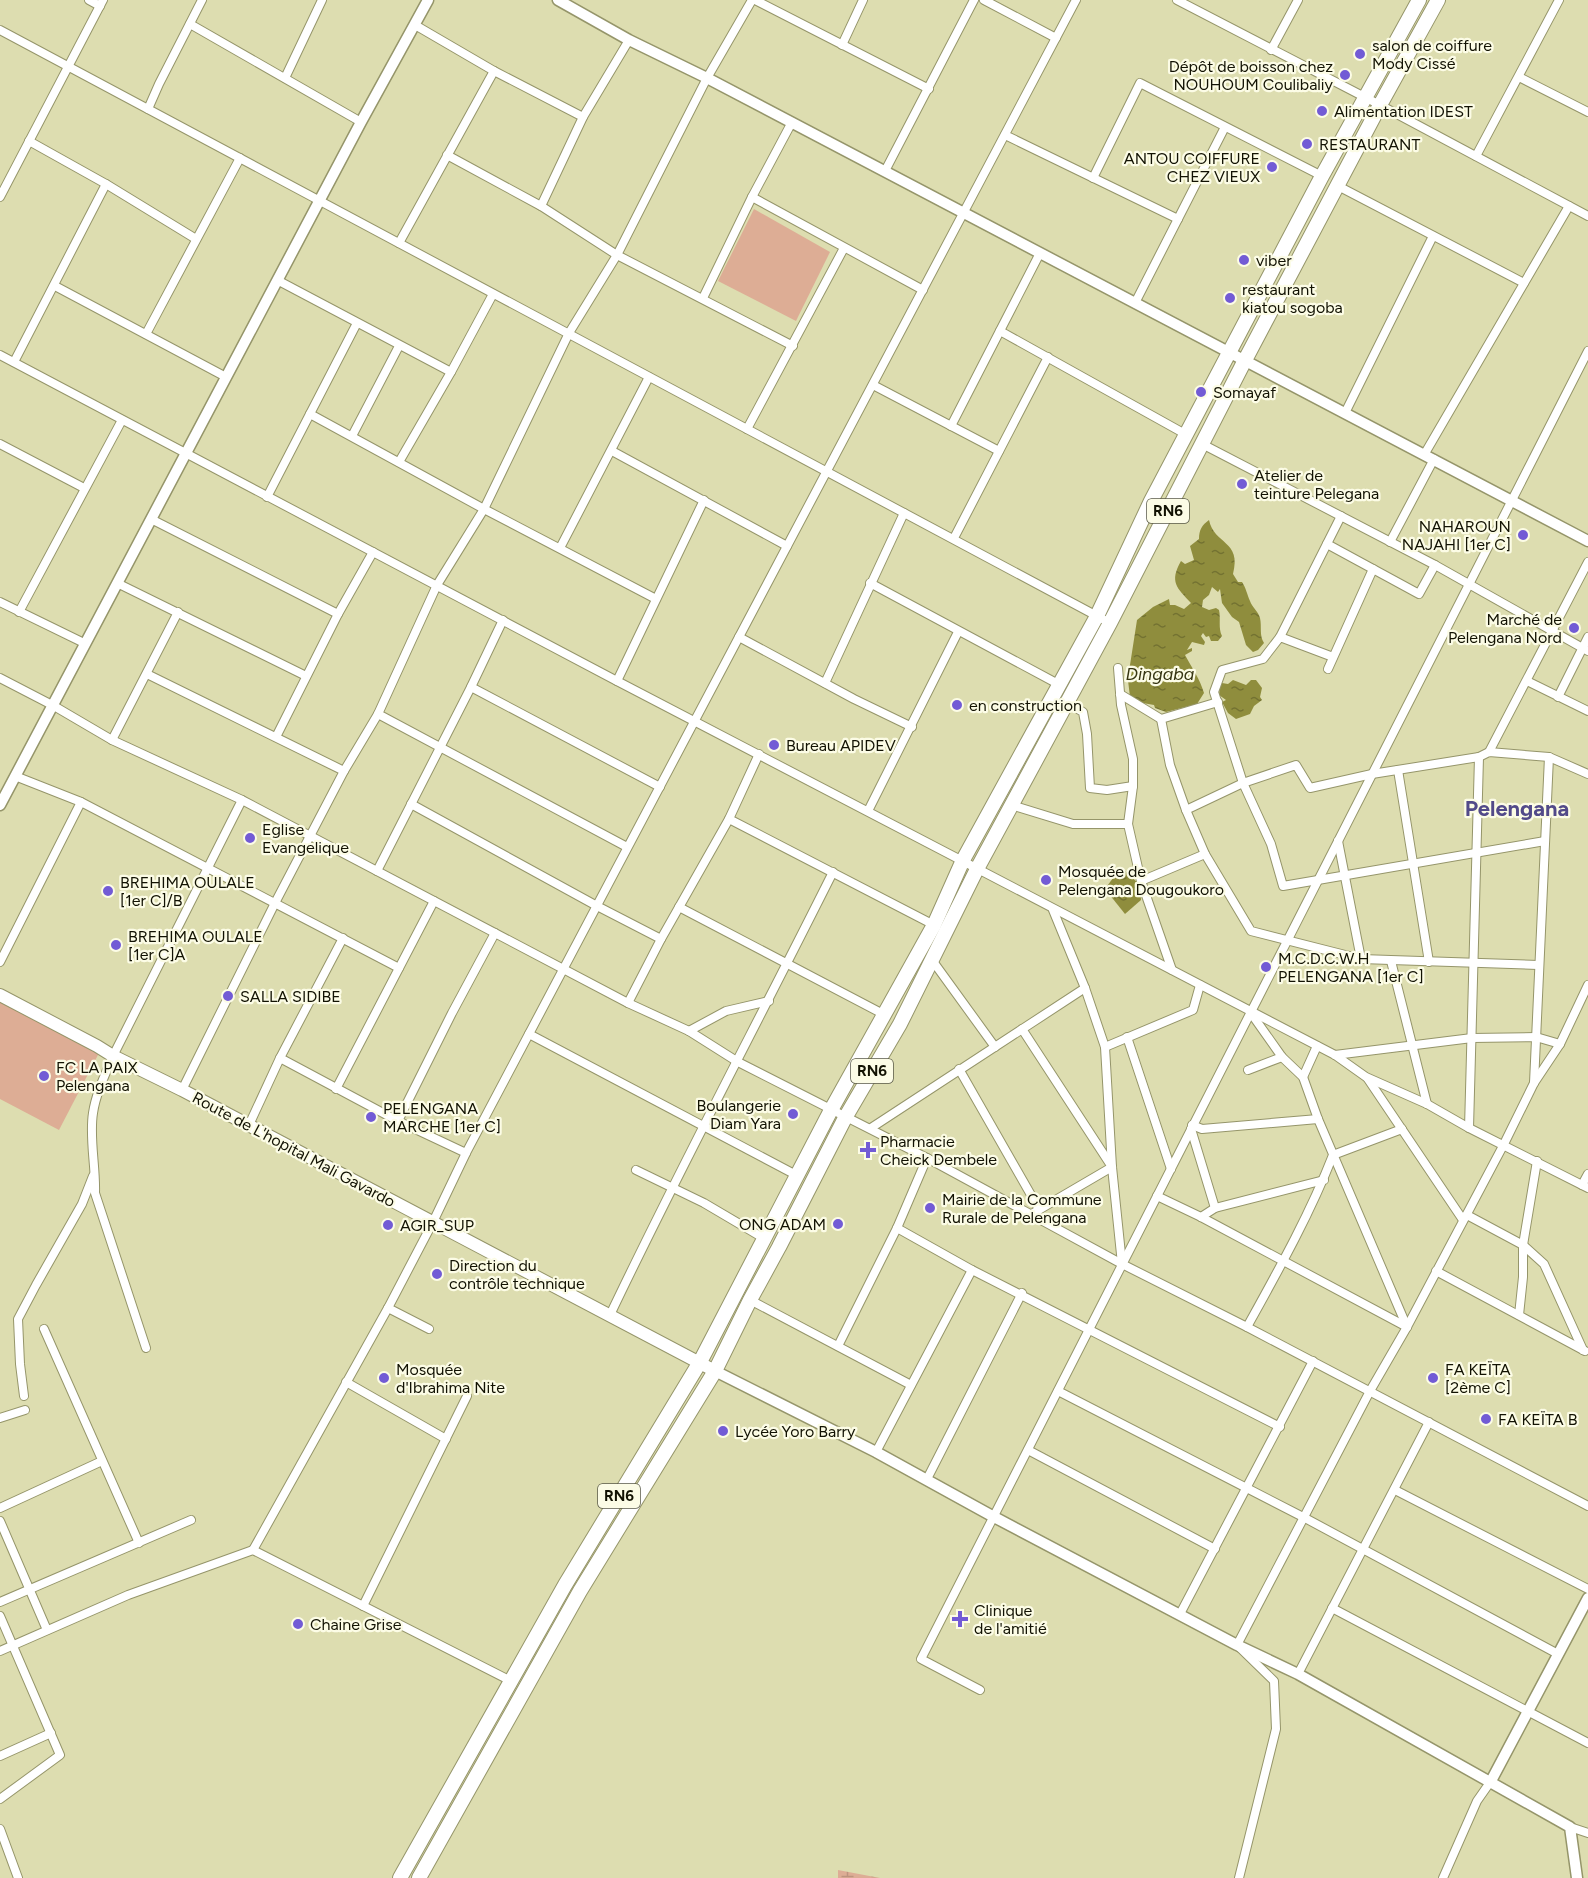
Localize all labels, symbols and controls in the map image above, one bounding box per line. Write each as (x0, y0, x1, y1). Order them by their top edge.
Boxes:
place label: salon de coiffure Mody Cissé (1372, 36, 1492, 73)
marker: salon de coiffure Mody Cissé (1353, 47, 1367, 61)
place label: Dépôt de boisson chez NOUHOUM Coulibaliy (1169, 57, 1334, 94)
marker: Dépôt de boisson chez NOUHOUM Coulibaliy (1338, 68, 1352, 82)
place label: Alimentation IDEST (1334, 102, 1473, 121)
marker: Alimentation IDEST (1315, 104, 1329, 118)
place label: RESTAURANT (1319, 135, 1420, 154)
marker: RESTAURANT (1300, 137, 1314, 151)
place label: ANTOU COIFFURE CHEZ VIEUX (1124, 149, 1260, 186)
marker: ANTOU COIFFURE CHEZ VIEUX (1265, 160, 1279, 174)
place label: viber (1256, 251, 1292, 270)
marker: viber (1237, 253, 1251, 267)
place label: restaurant kiatou sogoba (1242, 280, 1343, 317)
marker: restaurant kiatou sogoba (1223, 291, 1237, 305)
place label: Somayaf (1213, 383, 1276, 402)
marker: Somayaf (1194, 385, 1208, 399)
place label: Atelier de teinture Pelegana (1254, 466, 1379, 503)
marker: Atelier de teinture Pelegana (1235, 477, 1249, 491)
road number: RN6 (1147, 499, 1189, 523)
place label: NAHAROUN NAJAHI [1er C] (1402, 517, 1511, 554)
marker: NAHAROUN NAJAHI [1er C] (1516, 528, 1530, 542)
place label: Marché de Pelengana Nord (1448, 610, 1562, 647)
marker: Marché de Pelengana Nord (1567, 621, 1581, 635)
water label: Dingaba (1126, 663, 1195, 685)
place label: en construction (969, 696, 1082, 715)
marker: en construction (950, 698, 964, 712)
place label: Bureau APIDEV (786, 736, 896, 755)
marker: Bureau APIDEV (767, 738, 781, 752)
district label: Pelengana (1465, 795, 1569, 822)
place label: Eglise Evangelique (262, 820, 349, 857)
marker: Eglise Evangelique (243, 831, 257, 845)
place label: Mosquée de Pelengana Dougoukoro (1058, 862, 1224, 899)
place label: BREHIMA OULALE [1er C]/B (120, 873, 255, 910)
marker: Mosquée de Pelengana Dougoukoro (1039, 873, 1053, 887)
marker: BREHIMA OULALE [1er C]/B (101, 884, 115, 898)
place label: BREHIMA OULALE [1er C]A (128, 927, 263, 964)
marker: BREHIMA OULALE [1er C]A (109, 938, 123, 952)
place label: M.C.D.C.W.H PELENGANA [1er C] (1278, 949, 1424, 986)
marker: M.C.D.C.W.H PELENGANA [1er C] (1259, 960, 1273, 974)
place label: SALLA SIDIBE (240, 987, 341, 1006)
marker: SALLA SIDIBE (221, 989, 235, 1003)
place label: FC LA PAIX Pelengana (56, 1058, 138, 1095)
road number: RN6 (851, 1059, 893, 1083)
marker: FC LA PAIX Pelengana (37, 1069, 51, 1083)
street label: Route de L'hopital Mali Gavardo (189, 1088, 398, 1211)
place label: Boulangerie Diam Yara (696, 1096, 781, 1133)
place label: PELENGANA MARCHE [1er C] (383, 1099, 501, 1136)
marker: Boulangerie Diam Yara (786, 1107, 800, 1121)
marker: PELENGANA MARCHE [1er C] (364, 1110, 378, 1124)
place label: Pharmacie Cheick Dembele (880, 1132, 997, 1169)
marker: Pharmacie Cheick Dembele (861, 1143, 875, 1157)
place label: Mairie de la Commune Rurale de Pelengana (942, 1190, 1102, 1227)
marker: Mairie de la Commune Rurale de Pelengana (923, 1201, 937, 1215)
place label: ONG ADAM (739, 1215, 826, 1234)
place label: AGIR_SUP (400, 1216, 474, 1235)
marker: ONG ADAM (831, 1217, 845, 1231)
marker: AGIR_SUP (381, 1218, 395, 1232)
place label: Direction du contrôle technique (449, 1256, 585, 1293)
marker: Direction du contrôle technique (430, 1267, 444, 1281)
place label: Mosquée d'Ibrahima Nite (396, 1360, 505, 1397)
place label: FA KEÏTA [2ème C] (1445, 1360, 1511, 1397)
marker: Mosquée d'Ibrahima Nite (377, 1371, 391, 1385)
marker: FA KEÏTA [2ème C] (1426, 1371, 1440, 1385)
place label: FA KEÏTA B (1498, 1410, 1578, 1429)
marker: FA KEÏTA B (1479, 1412, 1493, 1426)
place label: Lycée Yoro Barry (735, 1422, 856, 1441)
marker: Lycée Yoro Barry (716, 1424, 730, 1438)
road number: RN6 (598, 1484, 640, 1508)
place label: Clinique de l'amitié (974, 1601, 1047, 1638)
marker: Clinique de l'amitié (951, 1610, 969, 1628)
place label: Chaine Grise (310, 1615, 402, 1634)
marker: Chaine Grise (291, 1617, 305, 1631)

